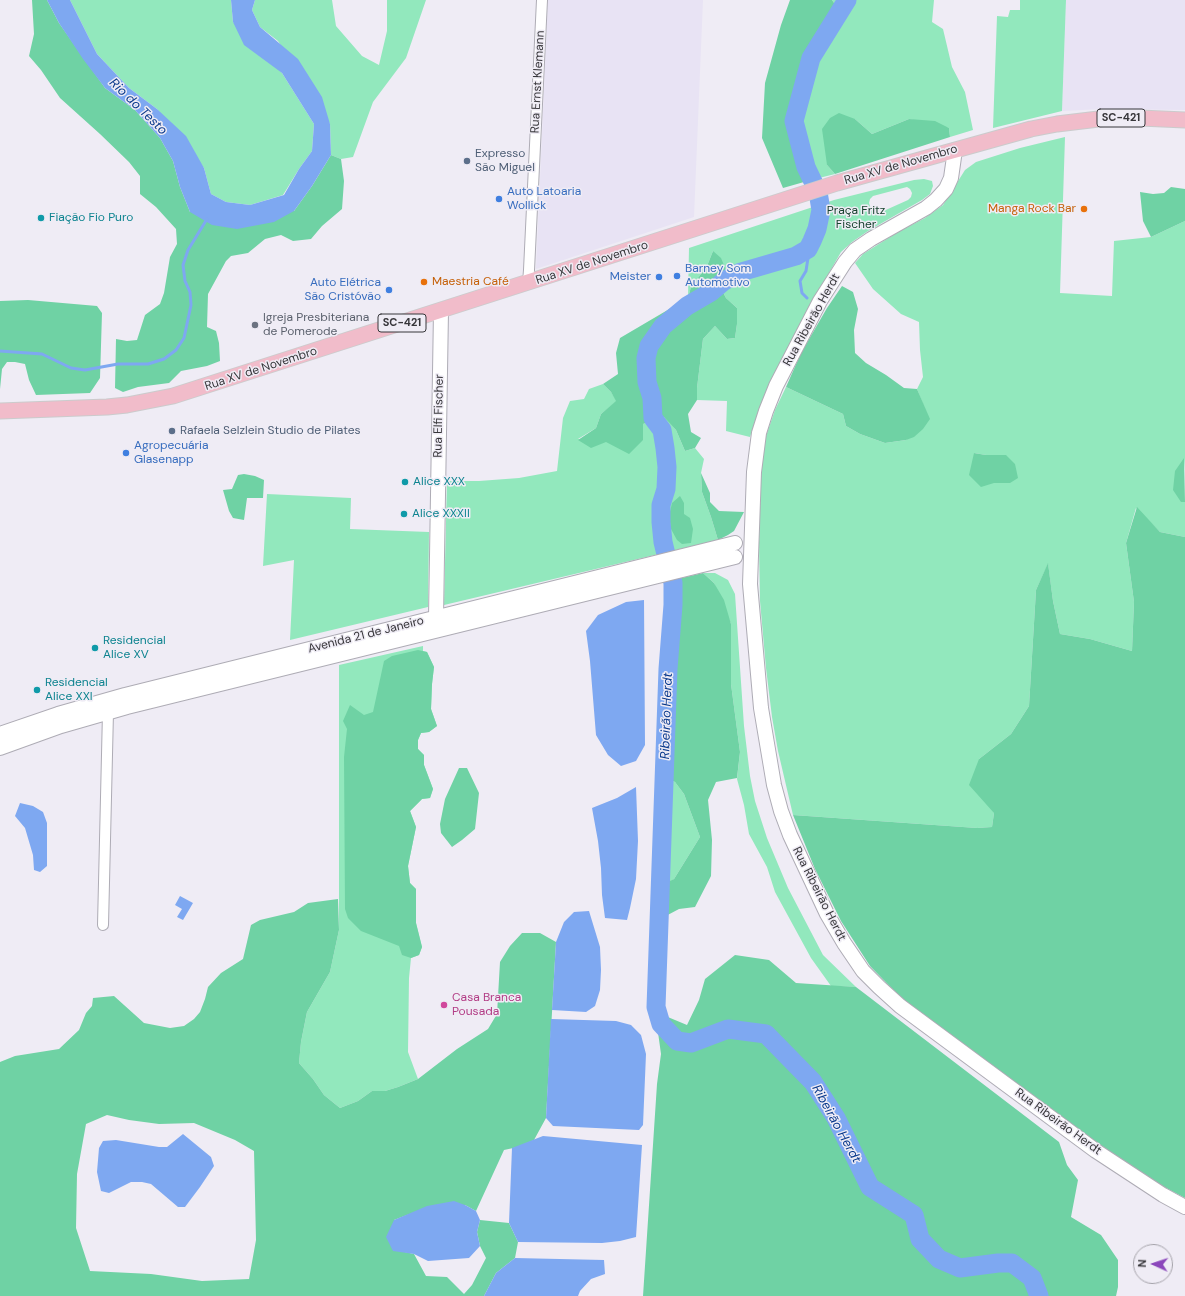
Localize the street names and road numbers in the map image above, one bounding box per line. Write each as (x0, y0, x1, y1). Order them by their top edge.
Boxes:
street label: Rua Ernst Klemann (528, 30, 548, 134)
road number: SC-421 (1097, 109, 1145, 127)
street label: Rua XV de Novembro (843, 142, 959, 188)
street label: Rua XV de Novembro (534, 238, 650, 288)
street label: Rua Ribeirão Herdt (781, 271, 843, 369)
road number: SC-421 (378, 314, 426, 332)
street label: Rua XV de Novembro (203, 344, 319, 394)
street label: Rua Elfi Fischer (431, 374, 447, 458)
street label: Avenida 21 de Janeiro (307, 614, 425, 656)
street label: Rua Ribeirão Herdt (789, 845, 849, 943)
street label: Rua Ribeirão Herdt (1012, 1086, 1104, 1158)

